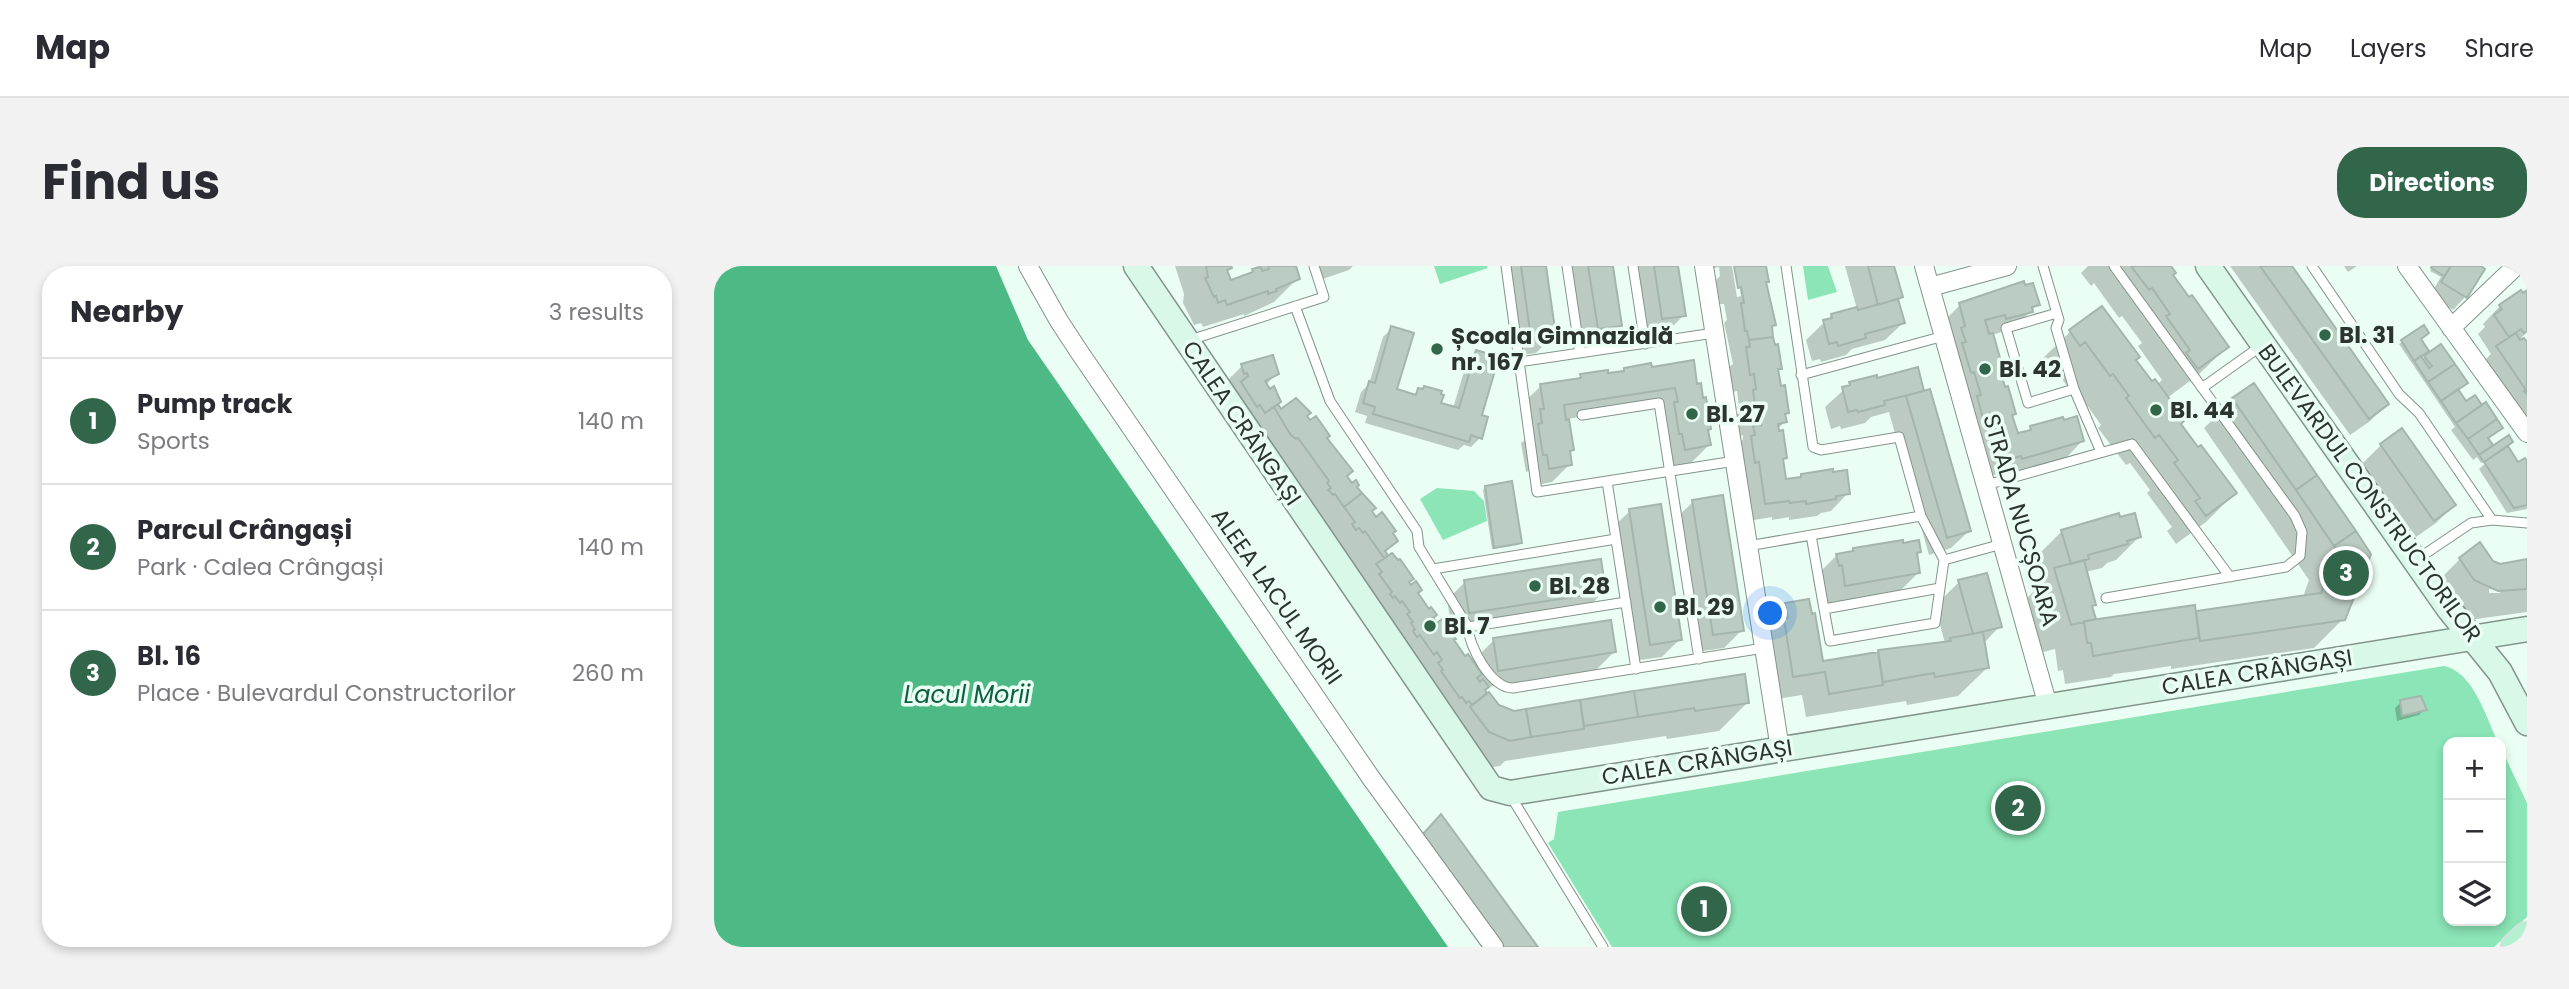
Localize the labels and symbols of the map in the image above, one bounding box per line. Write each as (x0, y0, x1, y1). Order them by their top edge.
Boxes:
place label: Bl. 31 (2339, 319, 2395, 351)
place label: Școala Gimnazială nr. 167 (1451, 320, 1673, 378)
marker: Bl. 31 (2317, 327, 2333, 343)
street label: CALEA CRÂNGAȘI (1175, 334, 1309, 512)
street label: BULEVARDUL CONSTRUCTORILOR (2251, 337, 2489, 649)
marker: Școala Gimnazială nr. 167 (1429, 341, 1445, 357)
place label: Bl. 42 (1999, 353, 2061, 385)
marker: Bl. 42 (1977, 361, 1993, 377)
place label: Bl. 44 (2170, 394, 2234, 426)
place label: Bl. 27 (1706, 398, 1765, 430)
marker: Bl. 44 (2148, 402, 2164, 418)
marker: Bl. 27 (1684, 406, 1700, 422)
street label: STRADA NUCȘOARA (1975, 410, 2067, 630)
street label: ALEEA LACUL MORII (1204, 501, 1350, 691)
pin: 3 (2323, 547, 2369, 599)
place label: Bl. 28 (1549, 570, 1610, 602)
marker: Bl. 28 (1527, 578, 1543, 594)
place label: Bl. 29 (1674, 591, 1735, 623)
your location (1753, 596, 1787, 630)
marker: Bl. 29 (1652, 599, 1668, 615)
place label: Bl. 7 (1444, 610, 1490, 642)
marker: Bl. 7 (1422, 618, 1438, 634)
street label: CALEA CRÂNGAȘI (2159, 641, 2355, 703)
water label: Lacul Morii (904, 678, 1031, 711)
street label: CALEA CRÂNGAȘI (1599, 731, 1795, 793)
pin: 2 (1995, 782, 2041, 834)
pin: 1 (1681, 883, 1727, 935)

